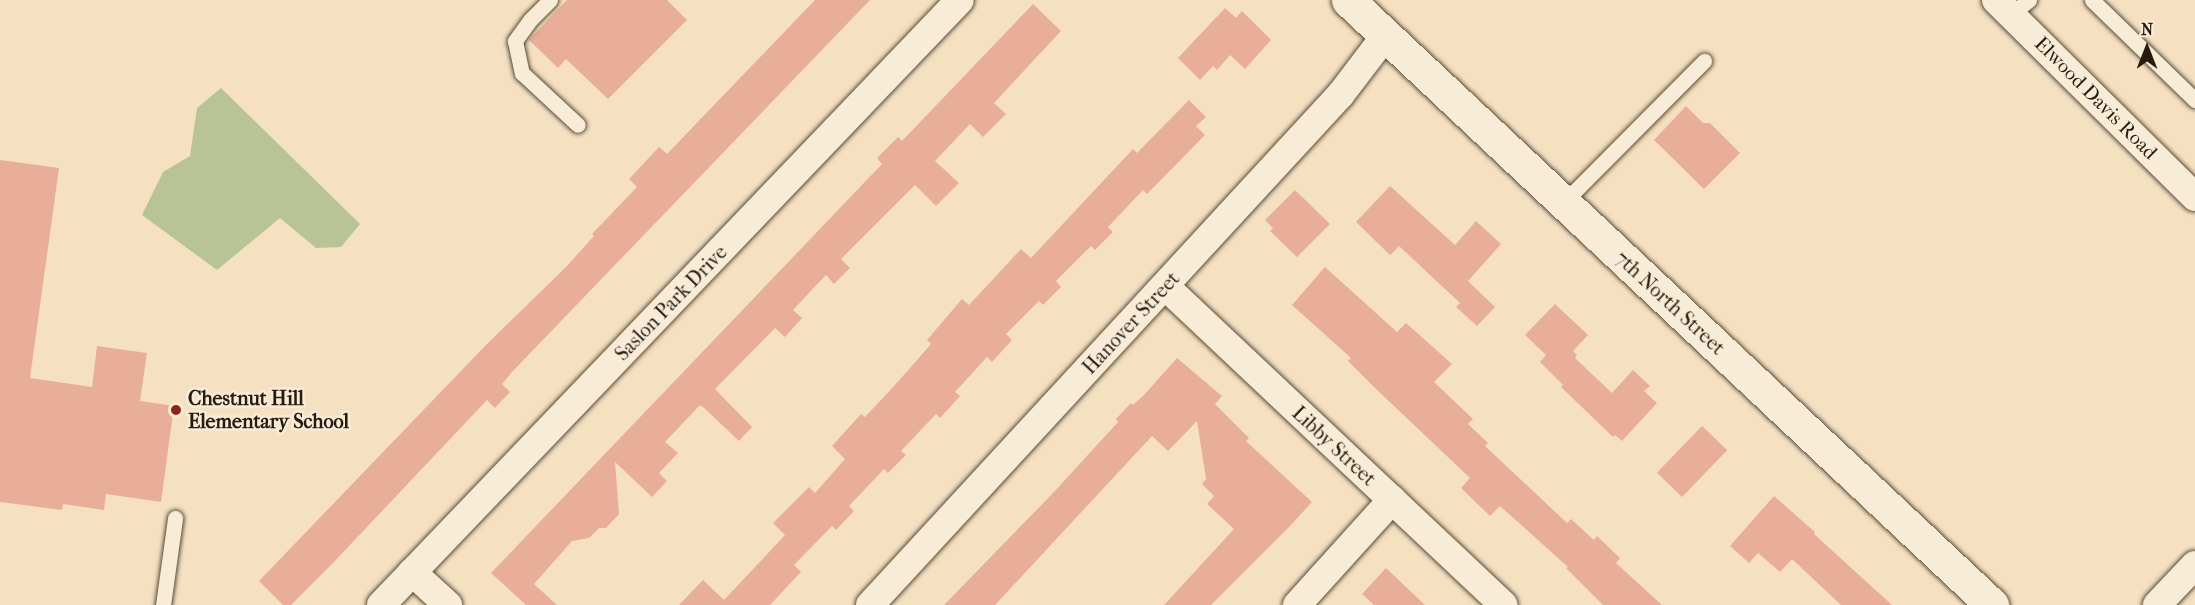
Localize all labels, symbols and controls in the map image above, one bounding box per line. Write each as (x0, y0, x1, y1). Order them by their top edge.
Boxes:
north arrow (2117, 18, 2177, 78)
text: N (2141, 20, 2153, 39)
street label: Elwood Davis Road (2030, 32, 2162, 164)
street label: Saslon Park Drive (610, 240, 732, 366)
street label: 7th North Street (1610, 246, 1730, 360)
street label: Hanover Street (1077, 267, 1185, 379)
place label: Chestnut Hill Elementary School (188, 386, 349, 433)
street label: Libby Street (1287, 401, 1381, 491)
marker: Chestnut Hill Elementary School (169, 403, 183, 417)

